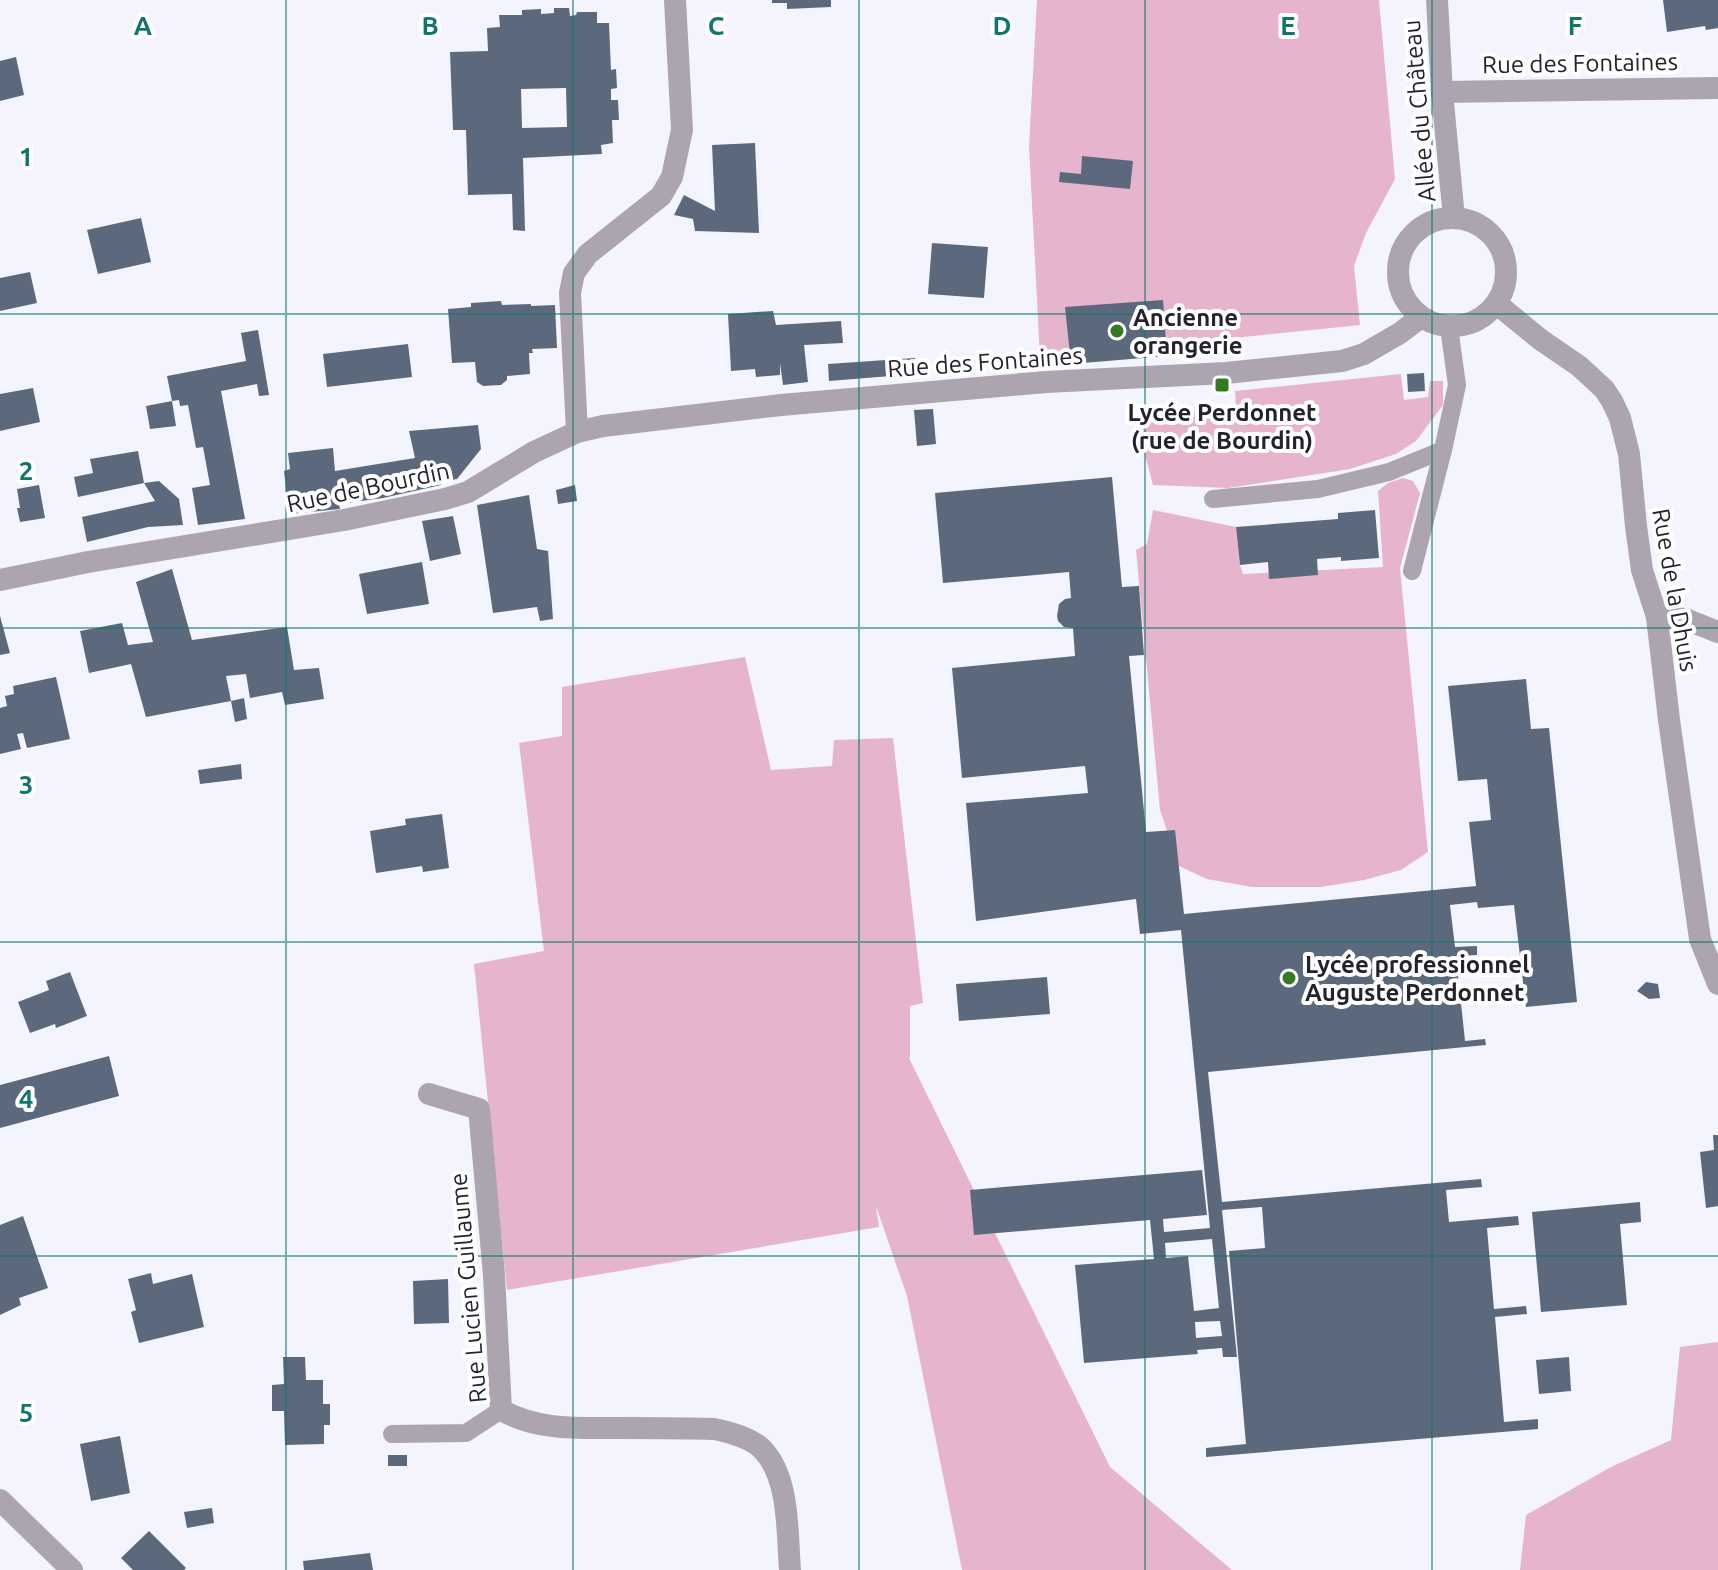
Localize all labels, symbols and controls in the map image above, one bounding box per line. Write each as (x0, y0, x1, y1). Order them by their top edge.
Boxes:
text: A (134, 11, 153, 40)
text: B (421, 11, 439, 40)
text: C (708, 11, 725, 40)
text: D (993, 11, 1011, 40)
text: E (1280, 11, 1296, 40)
text: F (1568, 11, 1582, 40)
street label: Allée du Château (1398, 19, 1440, 203)
street label: Rue des Fontaines (1482, 48, 1678, 78)
text: 1 (19, 142, 33, 171)
place label: Ancienne orangerie (1133, 304, 1243, 359)
marker: Ancienne orangerie (1108, 322, 1126, 340)
street label: Rue des Fontaines (886, 342, 1084, 382)
marker: Lycée Perdonnet (rue de Bourdin) (1213, 376, 1231, 394)
place label: Lycée Perdonnet (rue de Bourdin) (1128, 399, 1316, 454)
text: 2 (19, 456, 33, 485)
street label: Rue de Bourdin (284, 457, 452, 517)
street label: Rue de la Dhuis (1647, 506, 1703, 674)
text: 3 (19, 770, 33, 799)
place label: Lycée professionnel Auguste Perdonnet (1305, 951, 1529, 1006)
marker: Lycée professionnel Auguste Perdonnet (1280, 969, 1298, 987)
text: 4 (19, 1084, 33, 1113)
street label: Rue Lucien Guillaume (444, 1172, 492, 1404)
text: 5 (19, 1398, 33, 1427)

